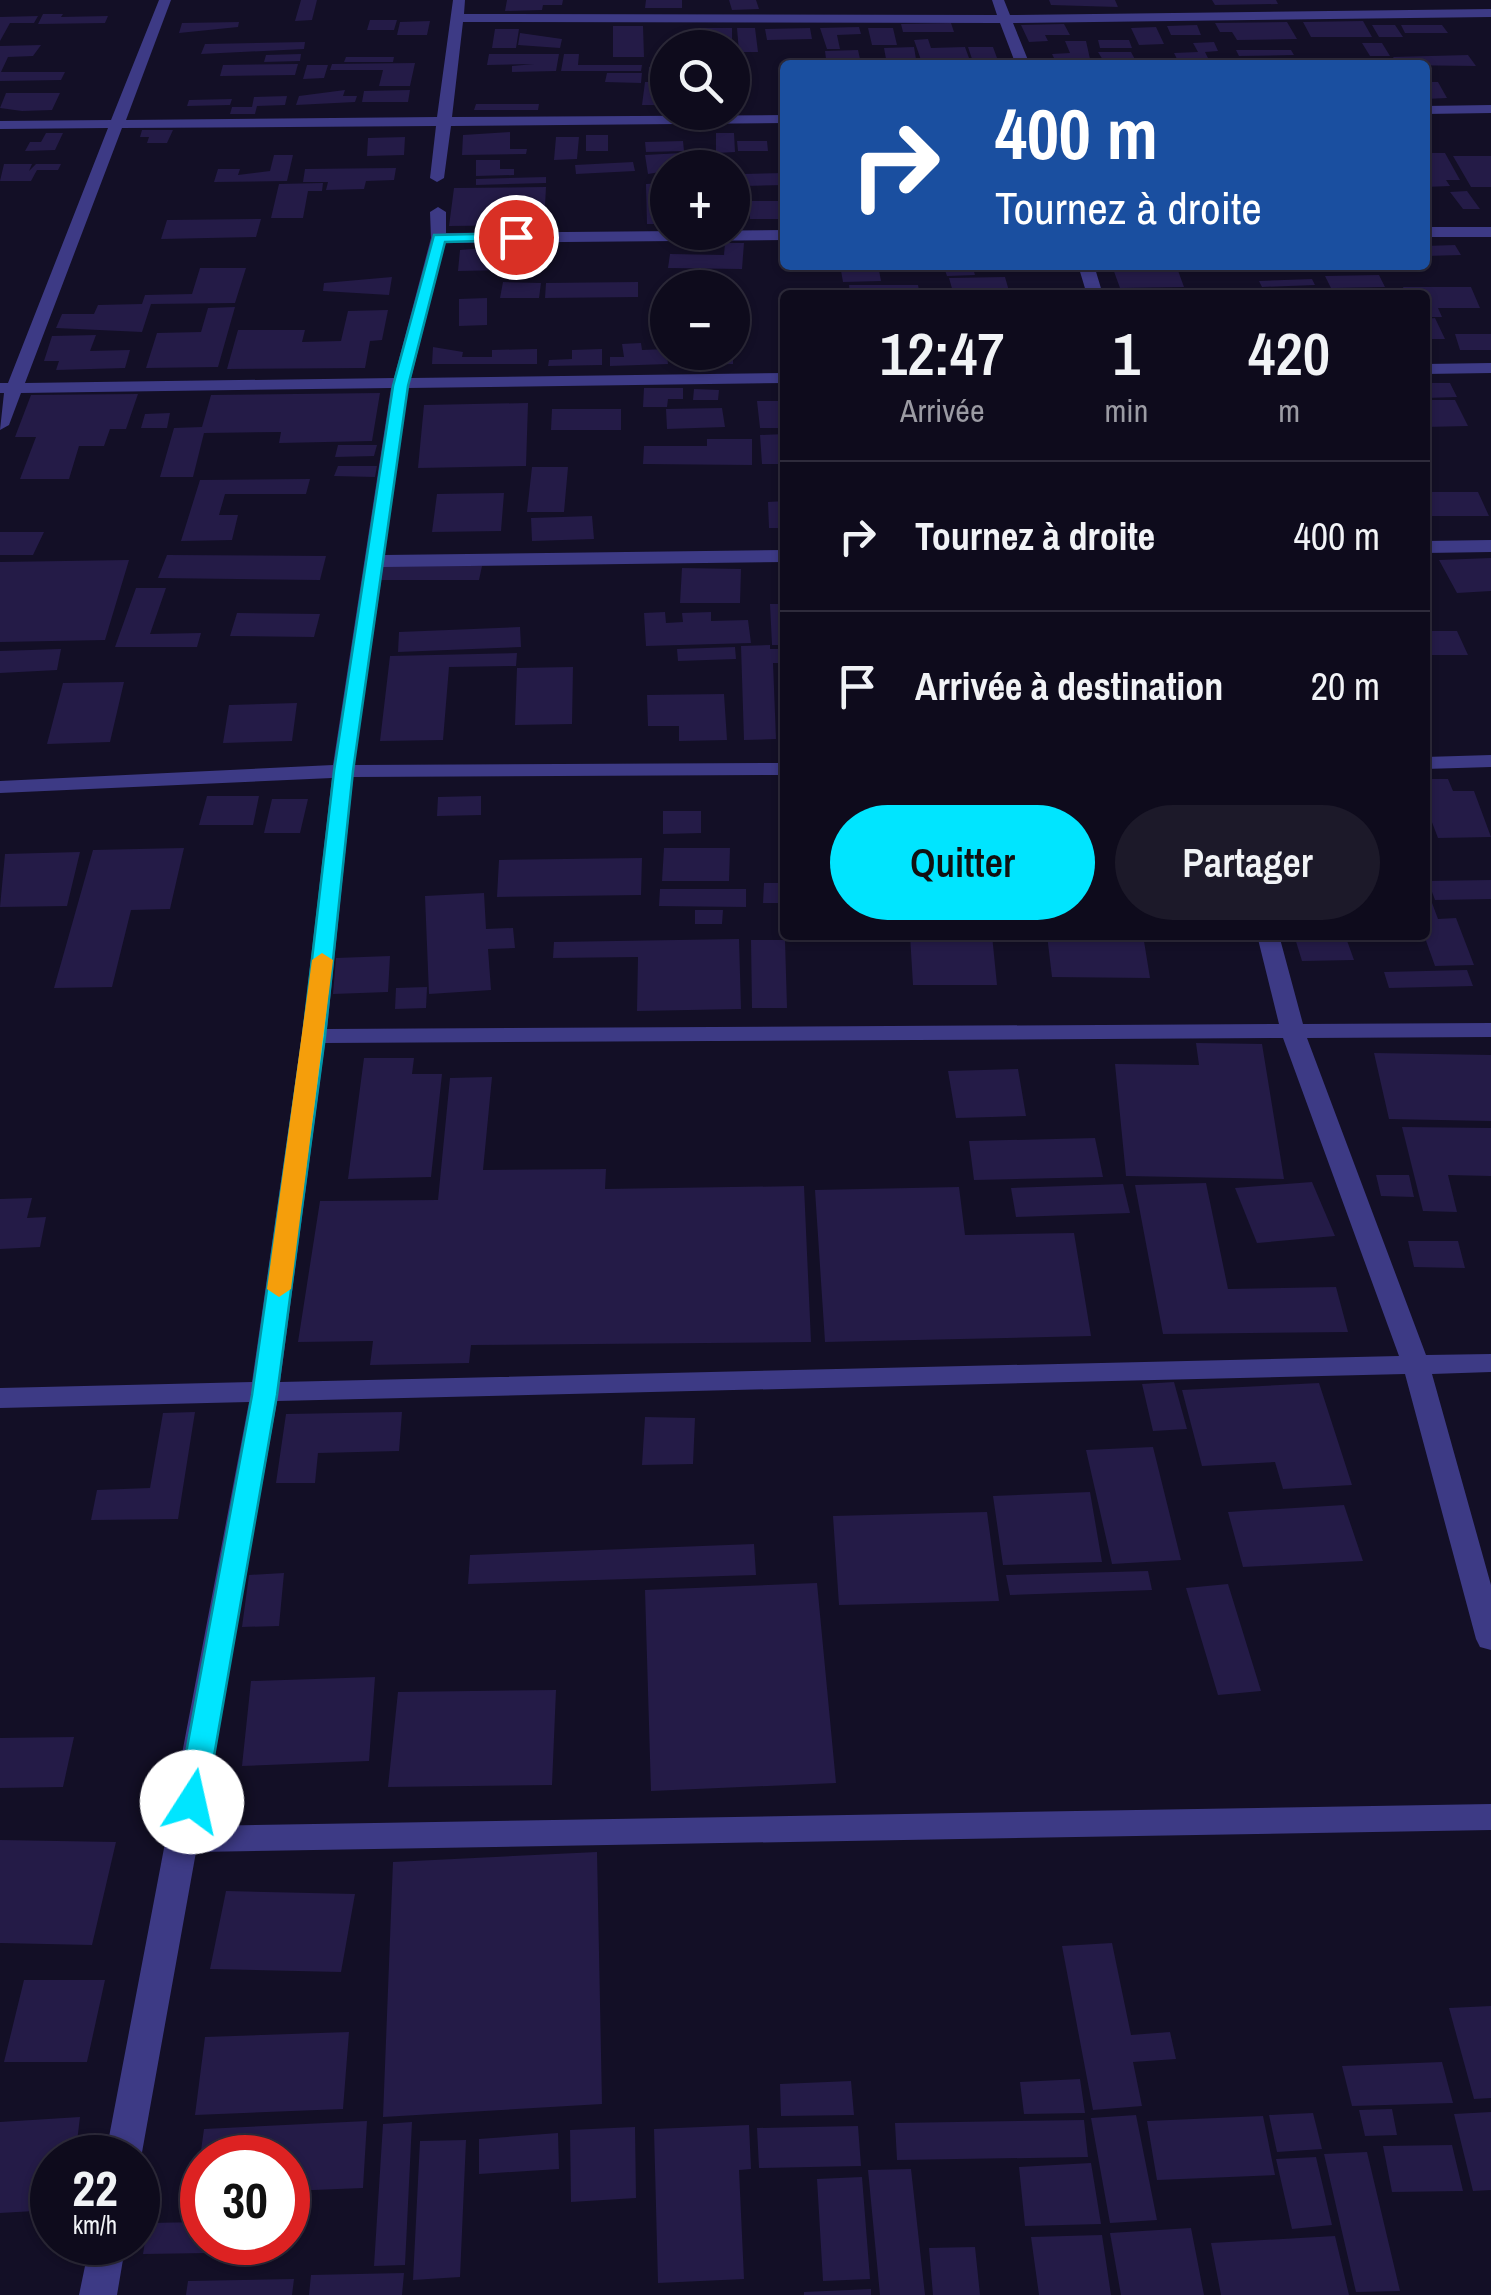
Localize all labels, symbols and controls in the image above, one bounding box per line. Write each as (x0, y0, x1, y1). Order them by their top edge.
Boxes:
map controls (650, 30, 750, 370)
button: search (650, 30, 750, 130)
text: 400 m (995, 87, 1158, 181)
icon: right (830, 100, 960, 230)
button: + (650, 150, 750, 250)
text: Tournez à droite (995, 177, 1262, 238)
pin (474, 195, 559, 280)
icon: arrive (489, 210, 544, 265)
button: − (650, 270, 750, 370)
text: 12:47 (880, 313, 1005, 394)
text: 1 (1113, 313, 1140, 394)
text: 420 (1248, 313, 1330, 394)
text: Arrivée (900, 389, 985, 432)
text: min (1105, 389, 1148, 432)
text: m (1278, 389, 1300, 432)
icon: right (830, 509, 885, 564)
text: Tournez à droite (915, 511, 1155, 562)
text: 400 m (1293, 511, 1380, 562)
icon: arrive (830, 659, 885, 714)
text: Arrivée à destination (915, 661, 1223, 712)
text: 20 m (1311, 661, 1380, 712)
button: Quitter (830, 805, 1095, 920)
button: Partager (1115, 805, 1380, 920)
position arrow (140, 1750, 244, 1854)
speed limit sign: 30 (180, 2135, 310, 2265)
text: 22 (72, 2154, 118, 2222)
text: km/h (73, 2208, 117, 2242)

